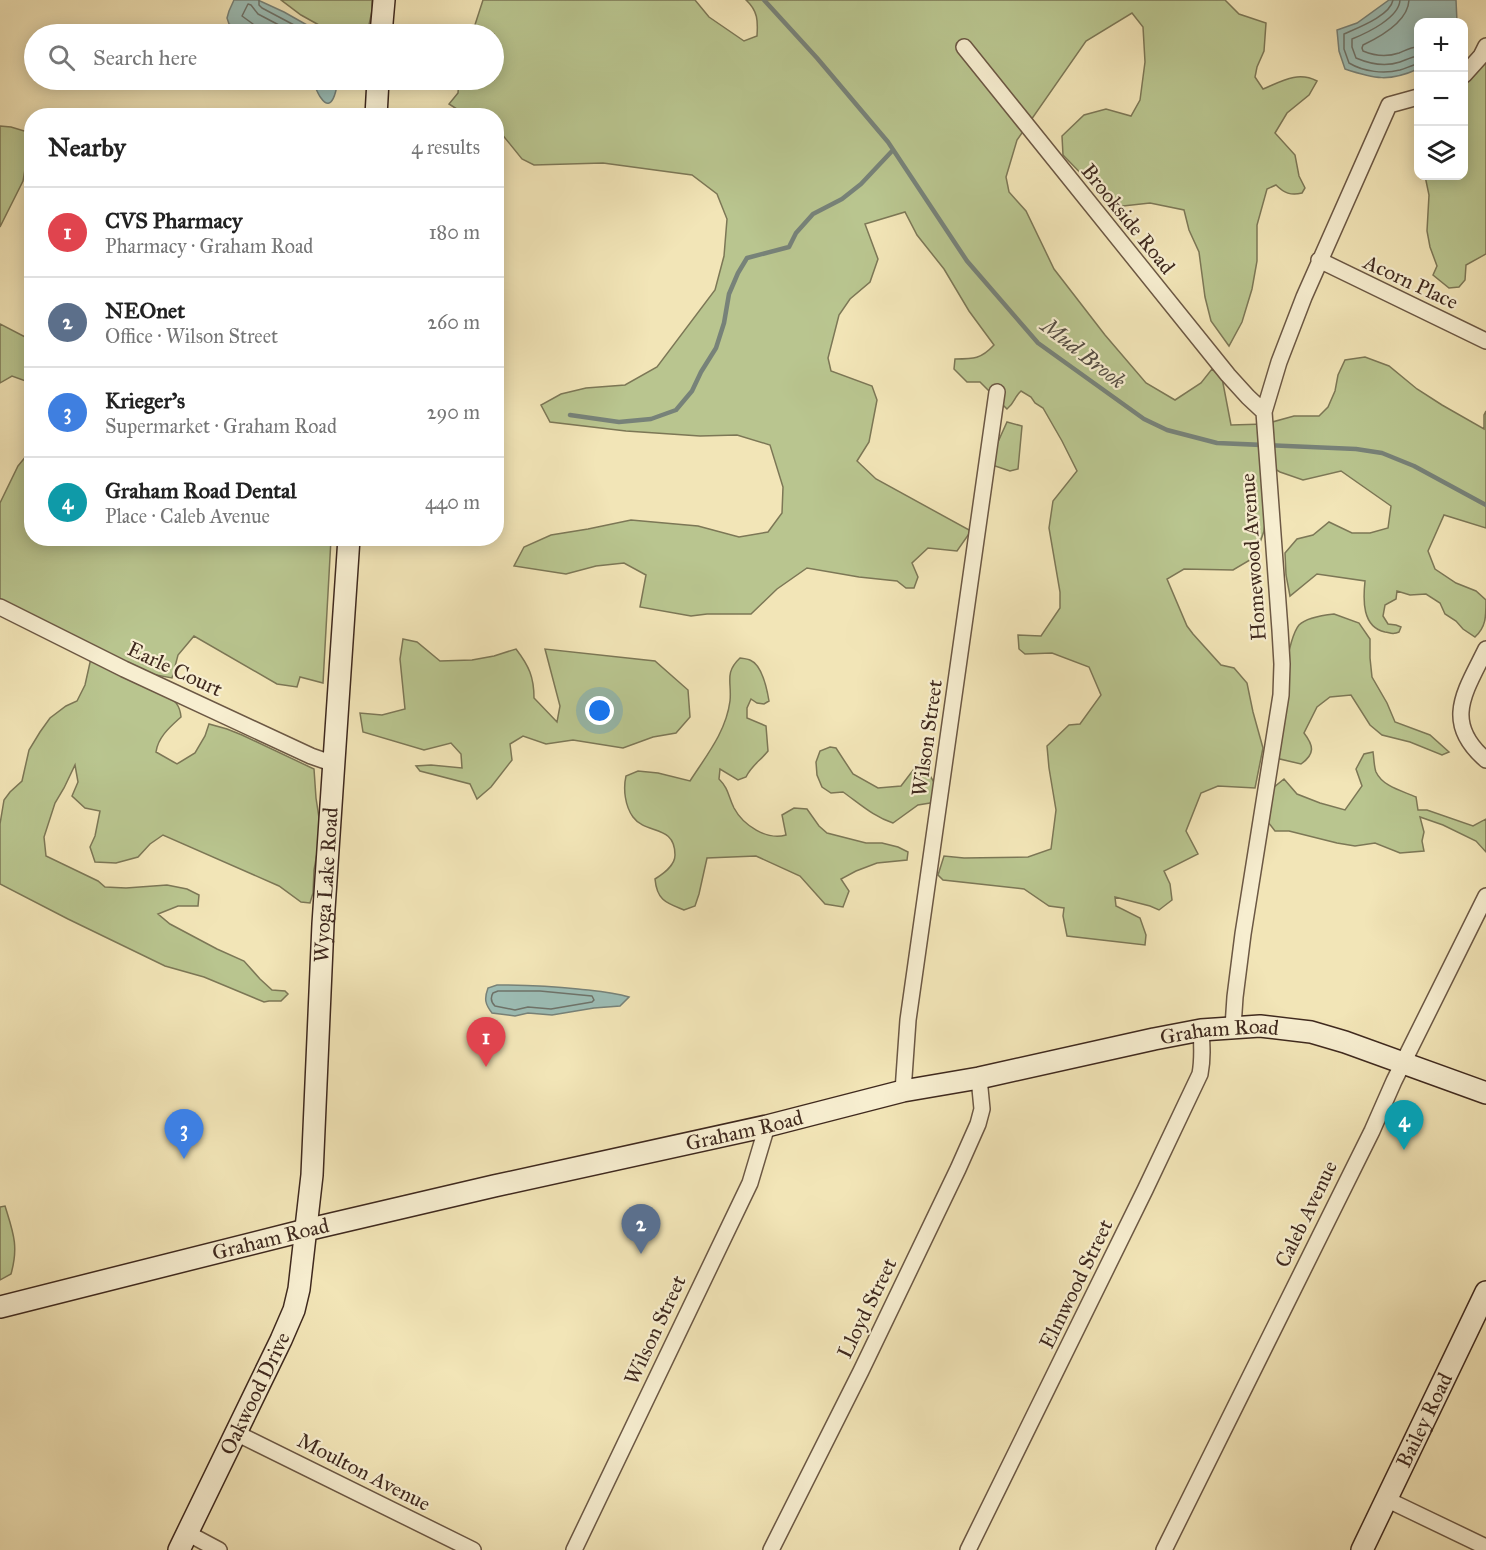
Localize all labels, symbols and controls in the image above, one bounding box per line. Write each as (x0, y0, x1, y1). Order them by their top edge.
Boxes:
map controls (1414, 18, 1468, 180)
button: + (1414, 18, 1468, 72)
search box (24, 24, 504, 90)
icon: search (45, 41, 78, 74)
text: Search here (93, 44, 197, 71)
button: − (1414, 72, 1468, 126)
button: layers (1414, 126, 1468, 180)
text: Nearby (48, 131, 126, 163)
text: 4 results (411, 135, 480, 159)
street label: Brookside Road (1076, 159, 1181, 280)
text: CVS Pharmacy (105, 207, 242, 234)
text: 1 (64, 220, 71, 244)
text: 180 m (429, 220, 480, 244)
text: Pharmacy · Graham Road (105, 234, 313, 258)
street label: Acorn Place (1359, 248, 1463, 315)
text: NEOnet (105, 297, 185, 324)
text: 2 (63, 310, 72, 334)
text: 260 m (427, 310, 480, 334)
water label: Mud Brook (1035, 311, 1131, 395)
text: Office · Wilson Street (105, 324, 278, 348)
text: Krieger's (105, 387, 185, 414)
text: 3 (64, 400, 72, 424)
text: 290 m (427, 400, 480, 424)
text: Supermarket · Graham Road (105, 414, 337, 438)
street label: Homewood Avenue (1234, 472, 1272, 642)
text: Graham Road Dental (105, 477, 296, 504)
text: 4 (62, 490, 73, 514)
text: 440 m (425, 490, 480, 514)
text: Place · Caleb Avenue (105, 504, 270, 528)
street label: Earle Court (123, 636, 227, 703)
street label: Wilson Street (906, 677, 948, 798)
your location (585, 696, 614, 725)
street label: Wyoga Lake Road (308, 806, 344, 963)
street label: Graham Road (1158, 1013, 1281, 1051)
pin: 1 (466, 1018, 506, 1067)
pin: 4 (1384, 1100, 1424, 1150)
street label: Graham Road (683, 1104, 806, 1157)
pin: 3 (164, 1110, 204, 1159)
street label: Caleb Avenue (1269, 1156, 1343, 1272)
pin: 2 (622, 1204, 660, 1254)
street label: Graham Road (209, 1212, 332, 1266)
street label: Elmwood Street (1034, 1215, 1119, 1353)
street label: Lloyd Street (831, 1253, 903, 1363)
street label: Wilson Street (618, 1271, 692, 1389)
street label: Oakwood Drive (214, 1328, 296, 1459)
street label: Bailey Road (1391, 1368, 1458, 1472)
street label: Moulton Avenue (293, 1427, 435, 1517)

